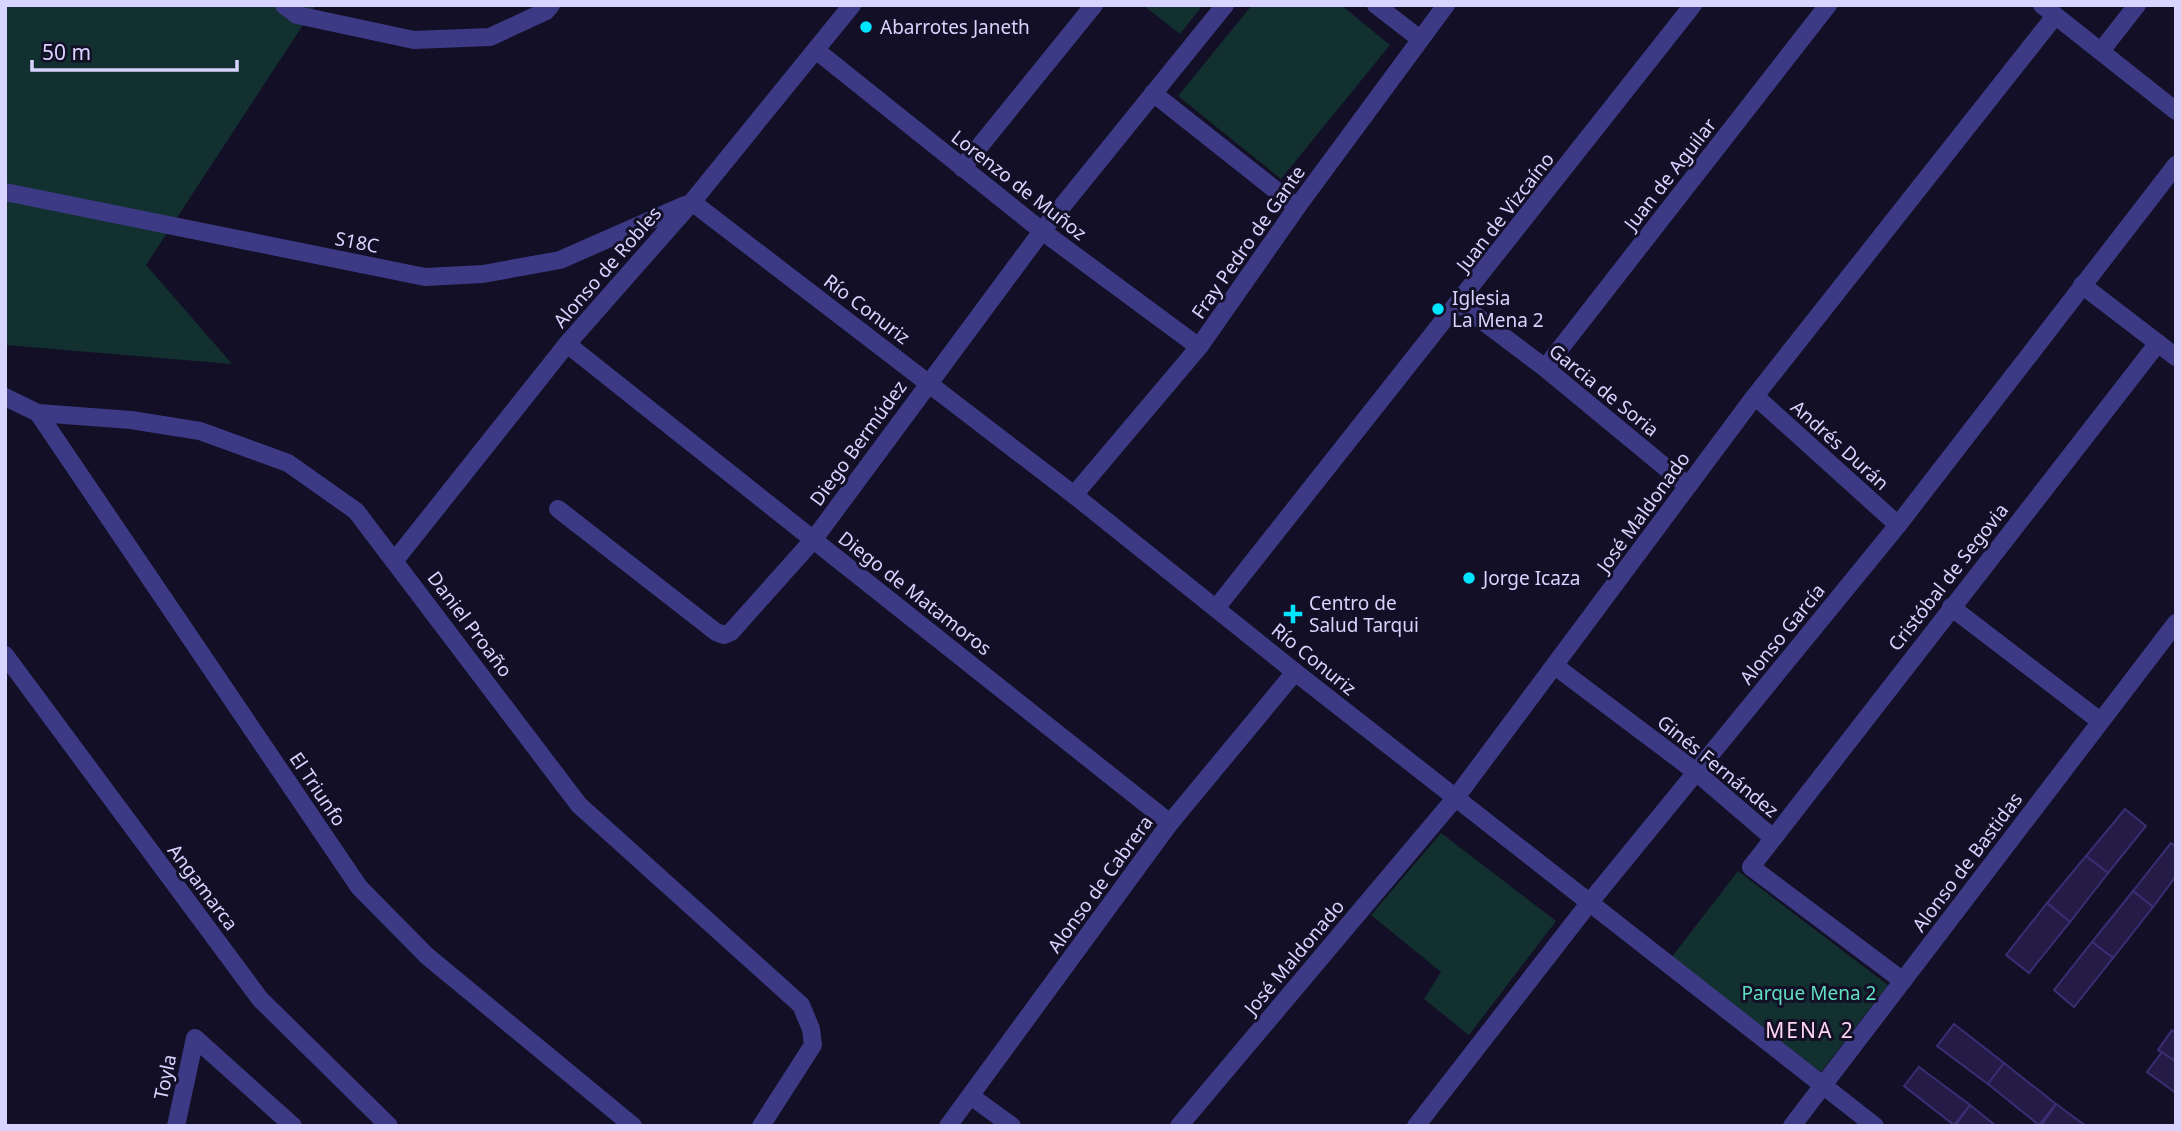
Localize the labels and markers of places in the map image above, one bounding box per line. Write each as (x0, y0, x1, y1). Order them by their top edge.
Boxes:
place label: Abarrotes Janeth (880, 14, 1030, 40)
marker: Abarrotes Janeth (858, 19, 874, 35)
place label: Iglesia La Mena 2 (1452, 285, 1544, 333)
marker: Iglesia La Mena 2 (1430, 301, 1446, 317)
place label: Jorge Icaza (1481, 565, 1581, 591)
marker: Jorge Icaza (1461, 570, 1477, 586)
place label: Centro de Salud Tarqui (1309, 590, 1419, 638)
marker: Centro de Salud Tarqui (1283, 604, 1303, 624)

